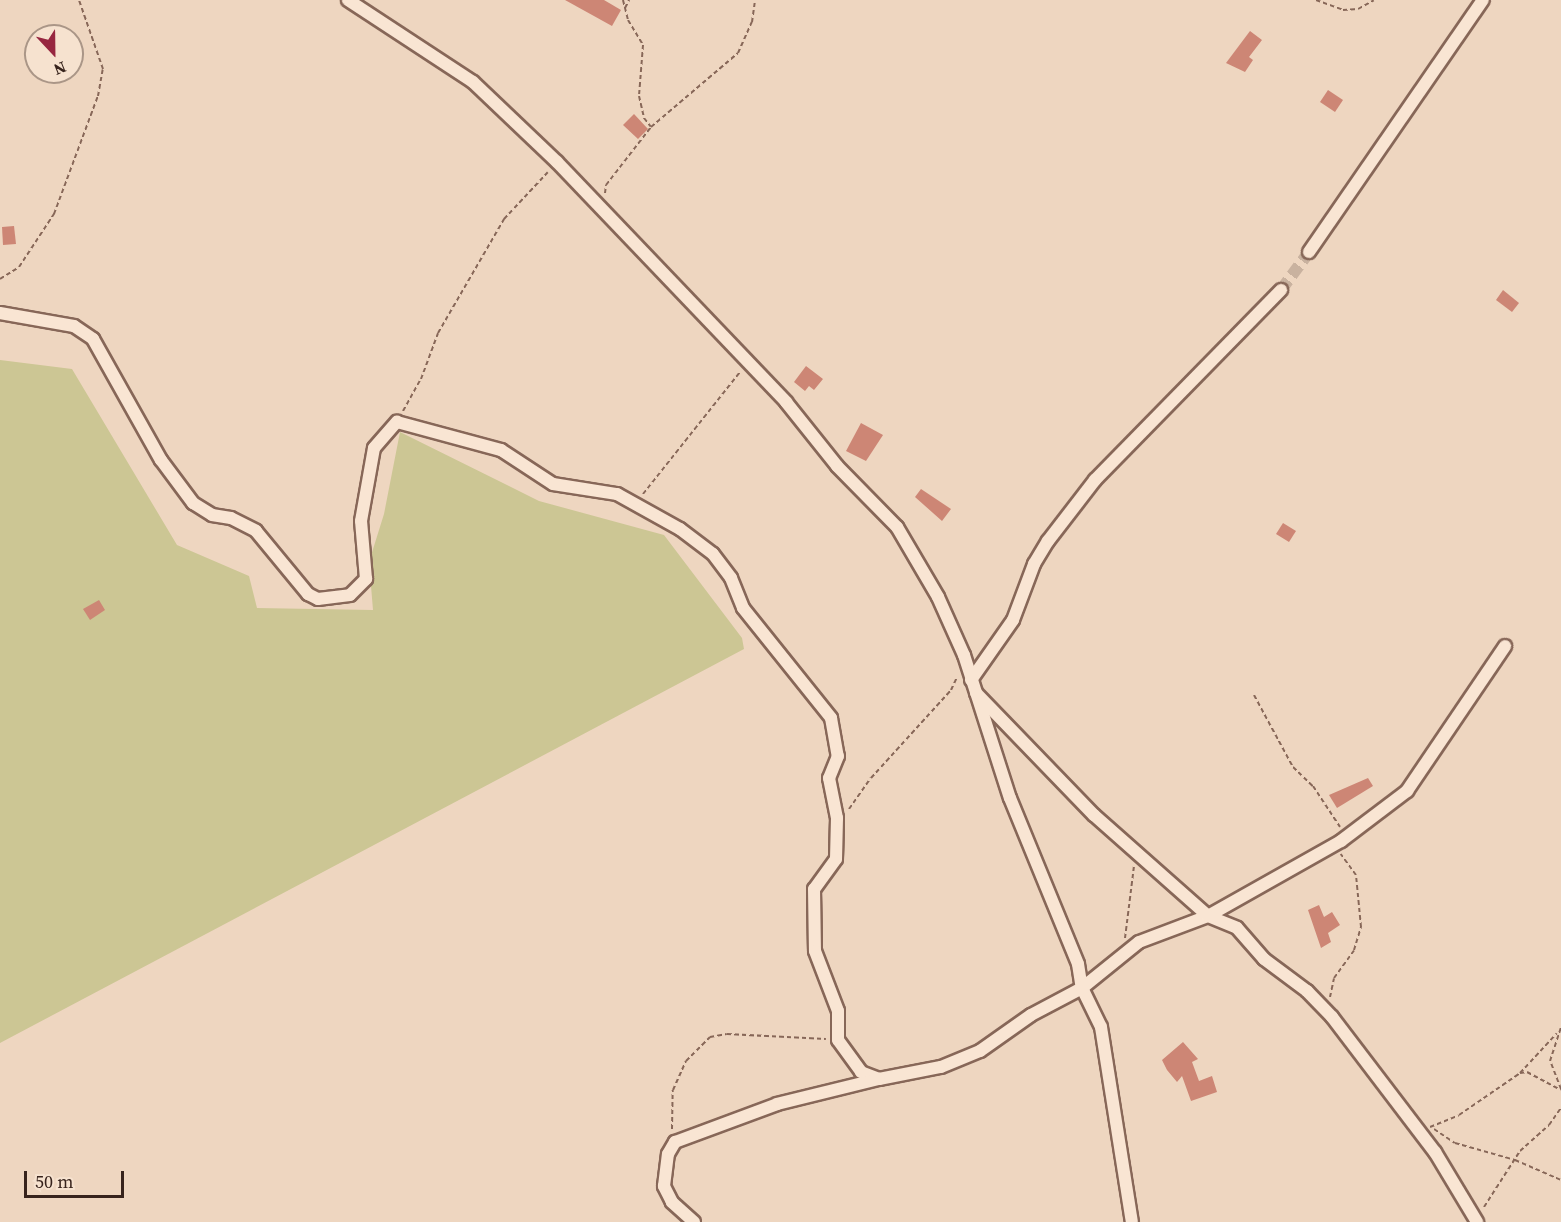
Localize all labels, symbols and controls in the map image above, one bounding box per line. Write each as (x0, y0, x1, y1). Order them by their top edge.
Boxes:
north arrow (24, 24, 84, 84)
text: N (50, 56, 70, 81)
scale bar (27, 1159, 128, 1197)
text: 50 m (35, 1169, 73, 1194)

